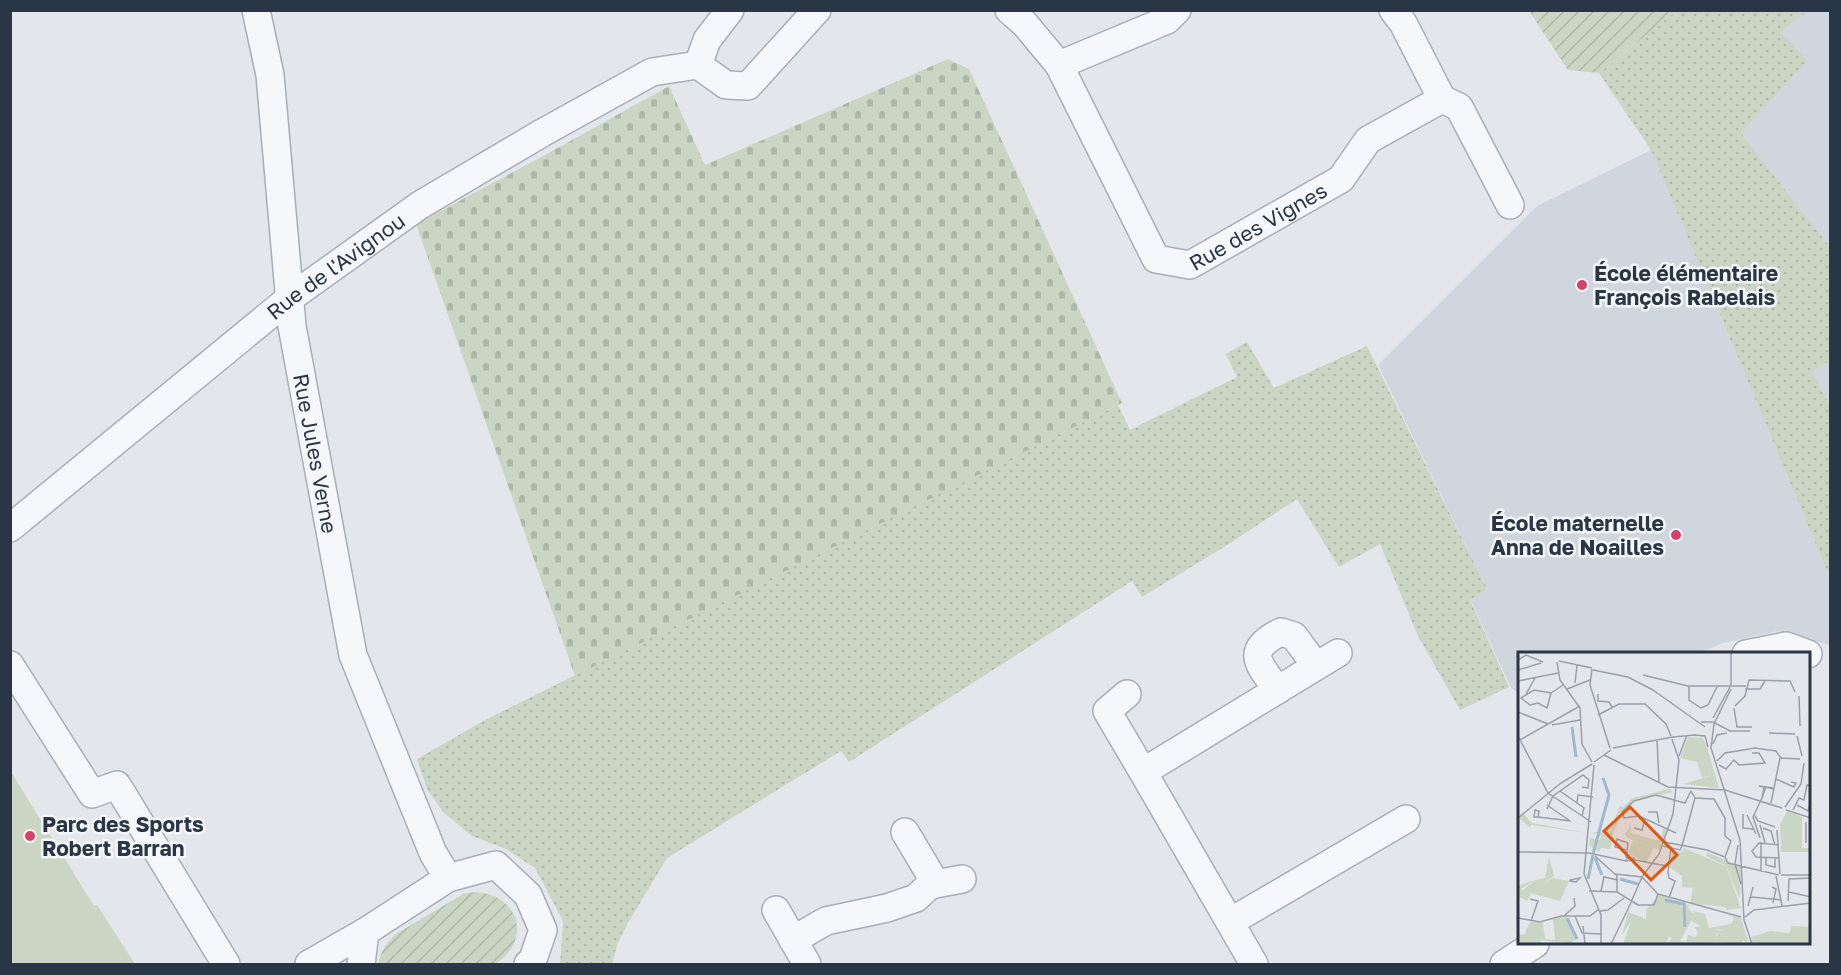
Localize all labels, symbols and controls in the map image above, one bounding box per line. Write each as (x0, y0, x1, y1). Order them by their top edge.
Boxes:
street label: Rue des Vignes (1184, 177, 1331, 276)
street label: Rue de l'Avignou (261, 207, 410, 325)
place label: École élémentaire François Rabelais (1594, 260, 1778, 310)
marker: École élémentaire François Rabelais (1575, 278, 1589, 292)
street label: Rue Jules Verne (288, 371, 343, 535)
place label: École maternelle Anna de Noailles (1491, 510, 1664, 560)
marker: École maternelle Anna de Noailles (1669, 528, 1683, 542)
inset map (1518, 652, 1811, 945)
place label: Parc des Sports Robert Barran (42, 811, 204, 861)
marker: Parc des Sports Robert Barran (23, 829, 37, 843)

